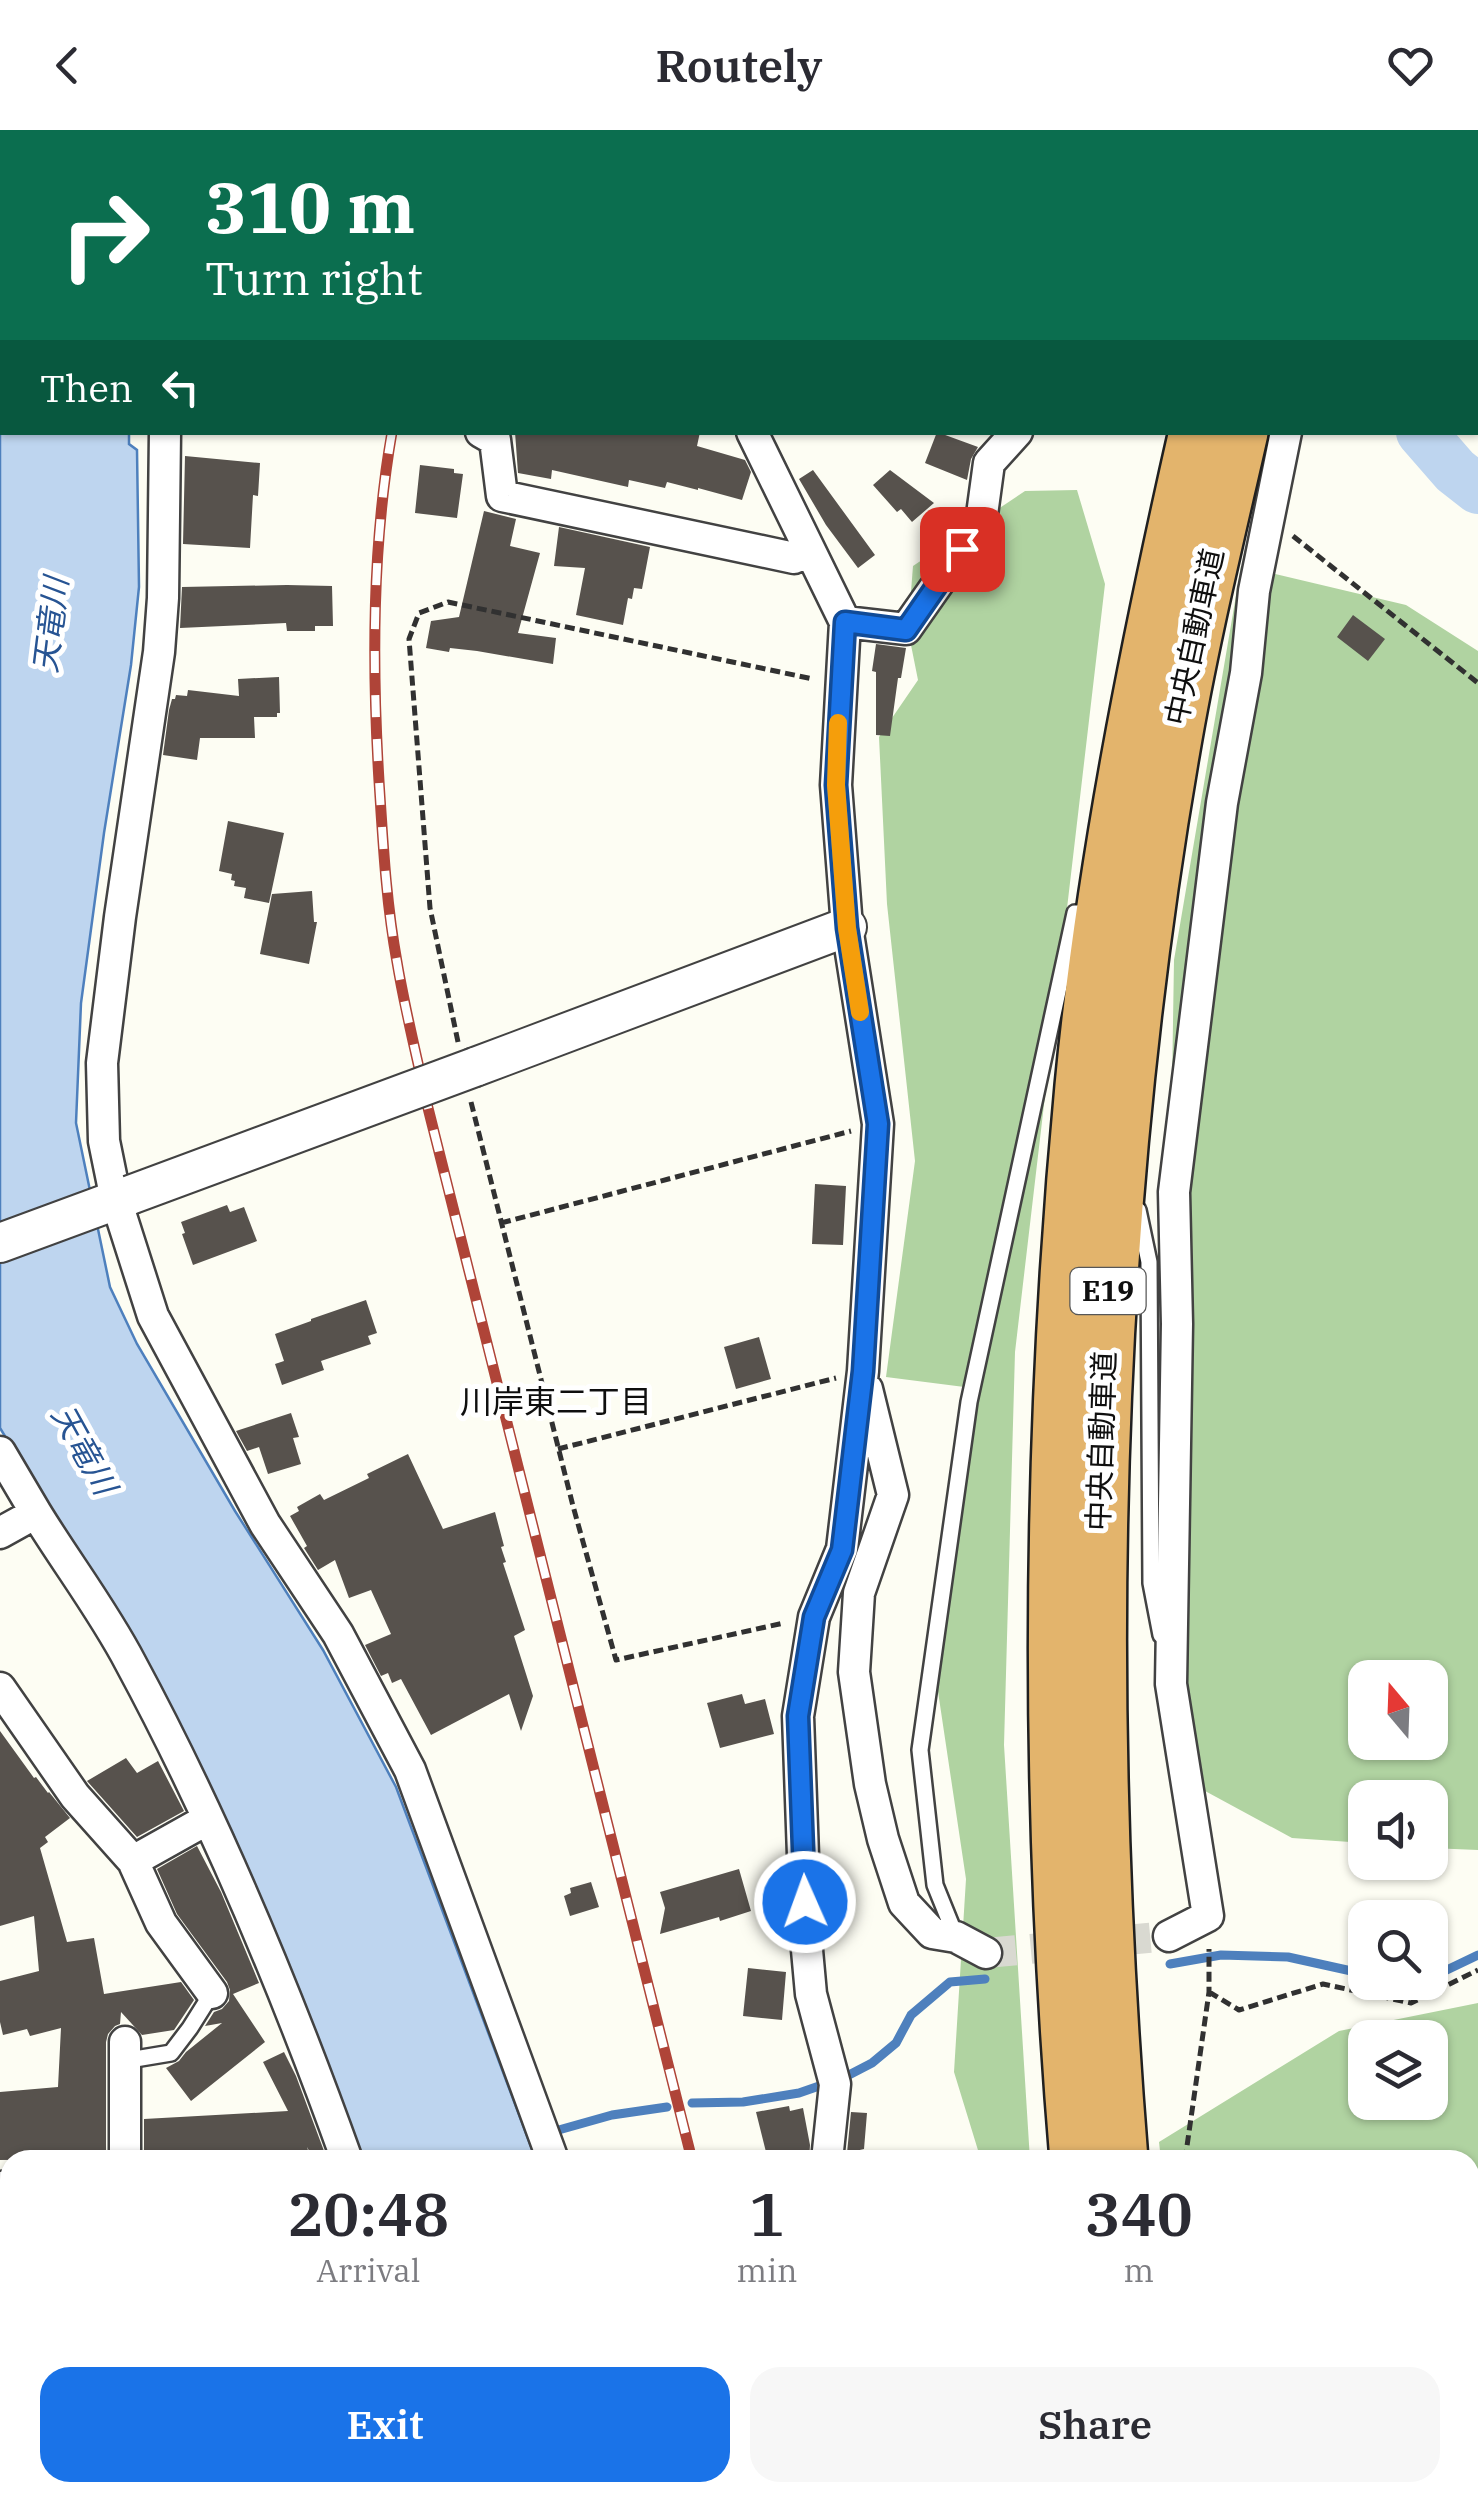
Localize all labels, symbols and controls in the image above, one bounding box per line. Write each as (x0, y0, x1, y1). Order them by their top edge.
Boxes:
text: Routely (656, 36, 822, 94)
icon: back (40, 38, 95, 93)
icon: heart (1383, 38, 1438, 93)
text: 310 m (205, 161, 415, 252)
icon: right (40, 170, 170, 300)
text: Turn right (205, 249, 423, 307)
icon: left (153, 360, 208, 415)
text: Then (40, 363, 133, 412)
pin (920, 507, 1005, 592)
icon: arrive (935, 522, 990, 577)
street label: 中央自動車道 (1156, 545, 1231, 729)
water label: 天竜川 (23, 572, 77, 675)
road number: E19 (1070, 1268, 1146, 1314)
street label: 中央自動車道 (1078, 1350, 1123, 1532)
district label: 川岸東二丁目 (460, 1380, 652, 1422)
water label: 天竜川 (43, 1397, 128, 1504)
north arrow (1348, 1660, 1448, 1760)
map controls (1348, 1660, 1448, 2120)
button: sound (1348, 1780, 1448, 1880)
position arrow (753, 1850, 857, 1954)
button: search (1348, 1900, 1448, 2000)
button: layers (1348, 2020, 1448, 2120)
text: 20:48 (287, 2174, 449, 2253)
text: 1 (749, 2174, 785, 2253)
text: 340 (1085, 2174, 1193, 2253)
text: Arrival (316, 2249, 420, 2291)
text: min (736, 2249, 797, 2291)
text: m (1123, 2249, 1154, 2291)
button: Exit (40, 2367, 730, 2482)
button: Share (750, 2367, 1440, 2482)

